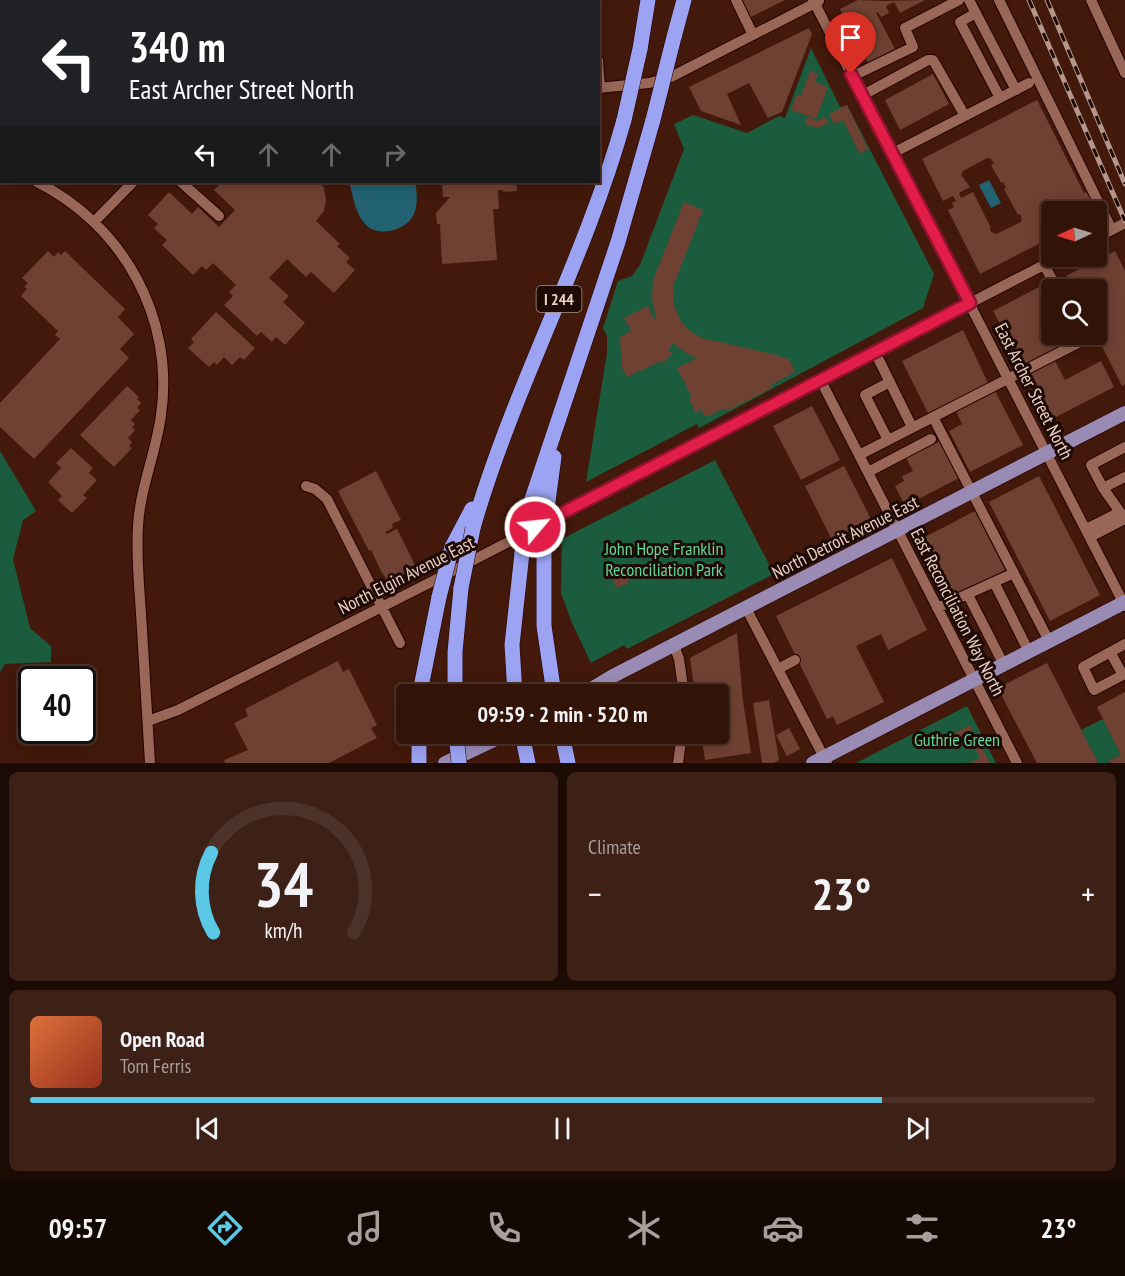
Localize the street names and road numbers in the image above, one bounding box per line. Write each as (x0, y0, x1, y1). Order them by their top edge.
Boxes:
road number: I 244 (536, 286, 582, 312)
street label: East Archer Street North (990, 319, 1078, 463)
street label: North Detroit Avenue East (768, 490, 922, 584)
street label: East Reconciliation Way North (906, 524, 1010, 700)
street label: North Elgin Avenue East (334, 531, 478, 619)

